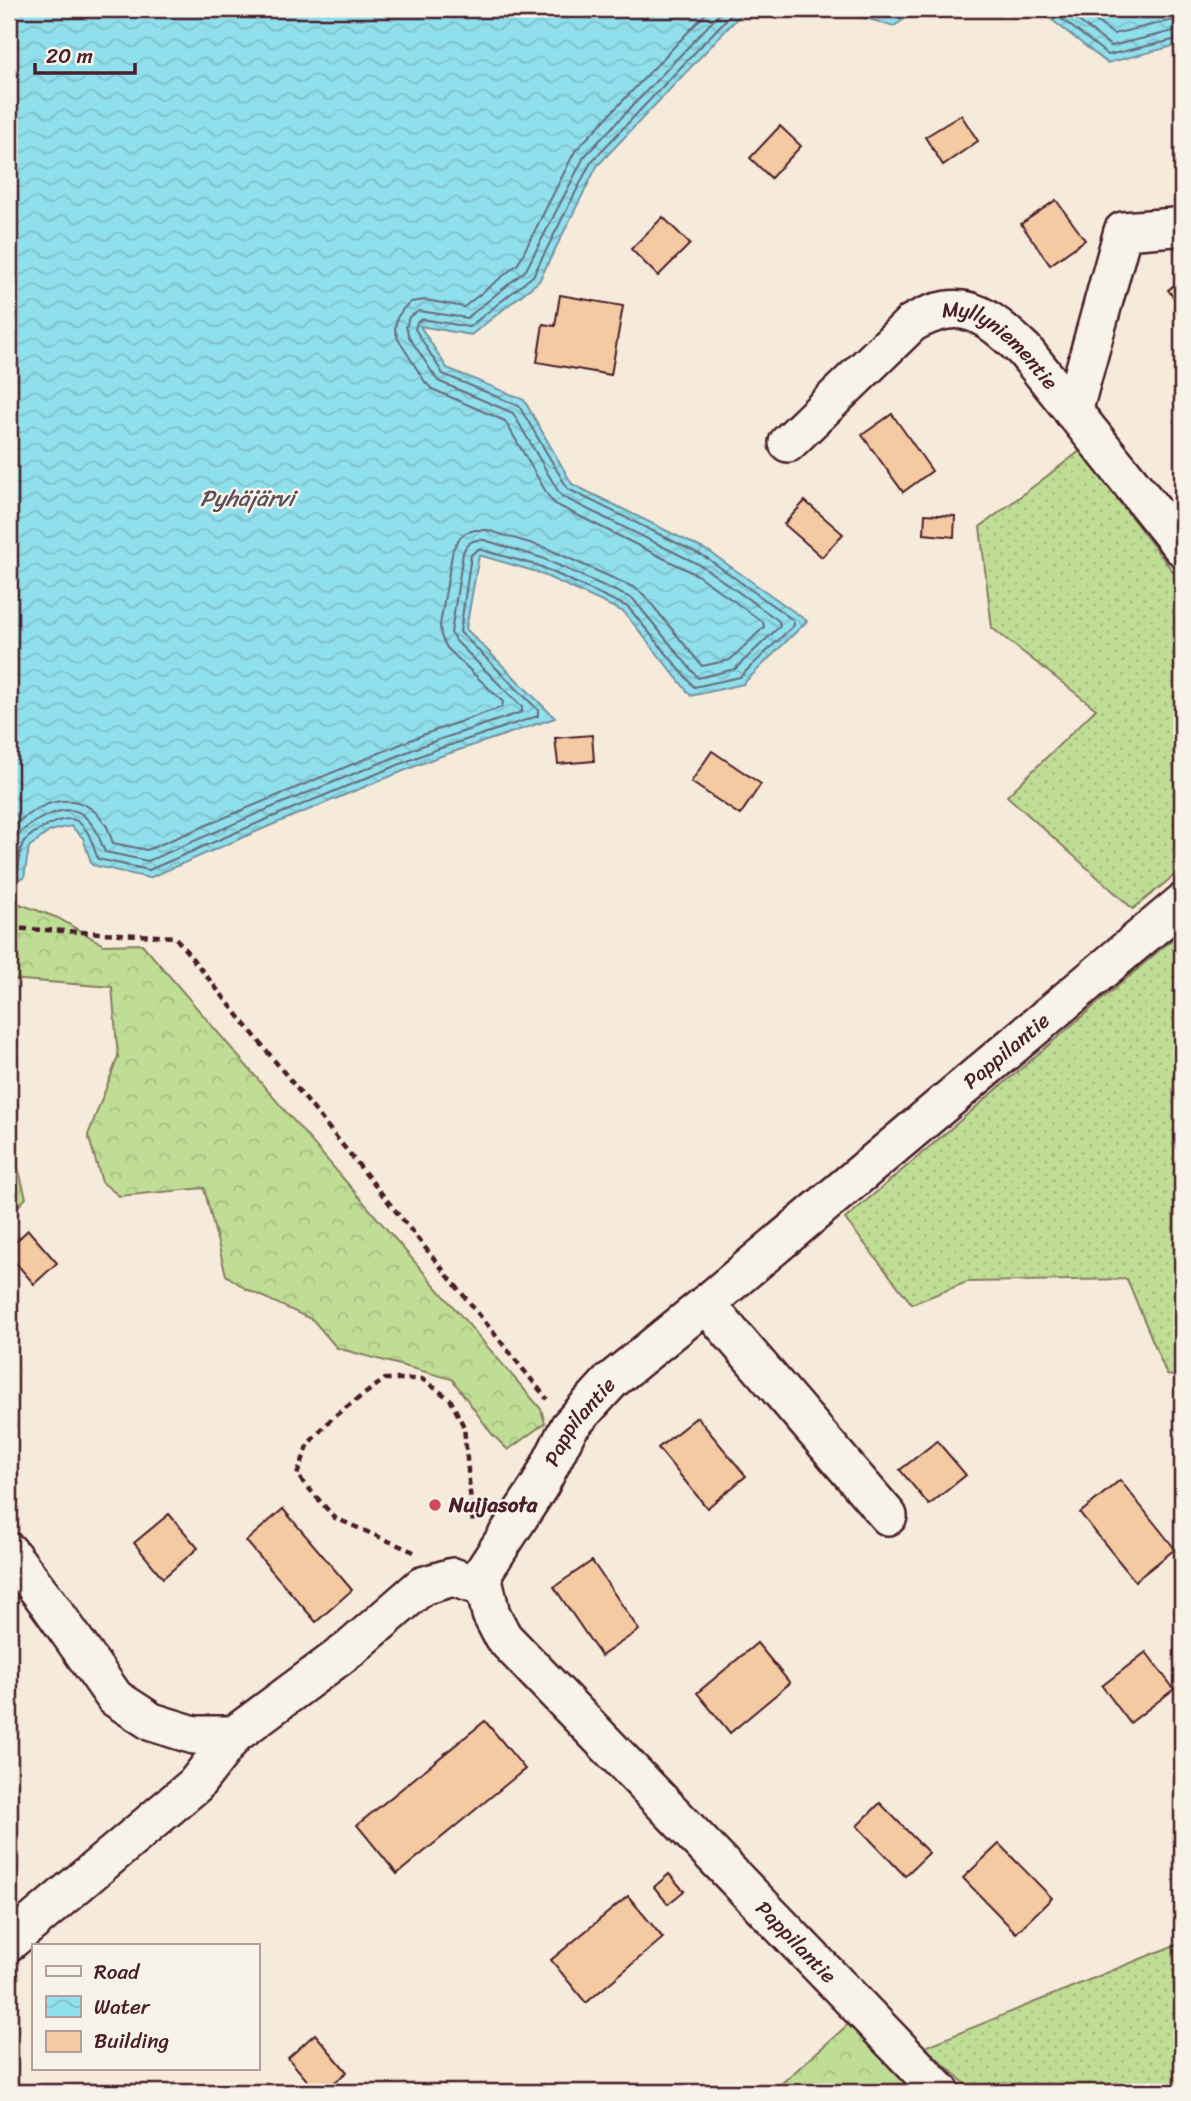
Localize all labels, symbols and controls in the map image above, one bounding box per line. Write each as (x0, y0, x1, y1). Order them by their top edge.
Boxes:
scale bar (35, 32, 135, 76)
text: 20 m (46, 37, 93, 75)
street label: Myllyniementie (940, 290, 1068, 399)
water label: Pyhäjärvi (200, 478, 299, 519)
street label: Pappilantie (954, 1002, 1059, 1099)
street label: Pappilantie (533, 1368, 626, 1473)
place label: Nuijasota (448, 1486, 539, 1524)
marker: Nuijasota (427, 1497, 443, 1513)
street label: Pappilantie (746, 1891, 846, 1993)
legend (32, 1944, 259, 2070)
text: Road (94, 1953, 141, 1991)
text: Water (94, 1988, 151, 2026)
text: Building (94, 2022, 170, 2060)

